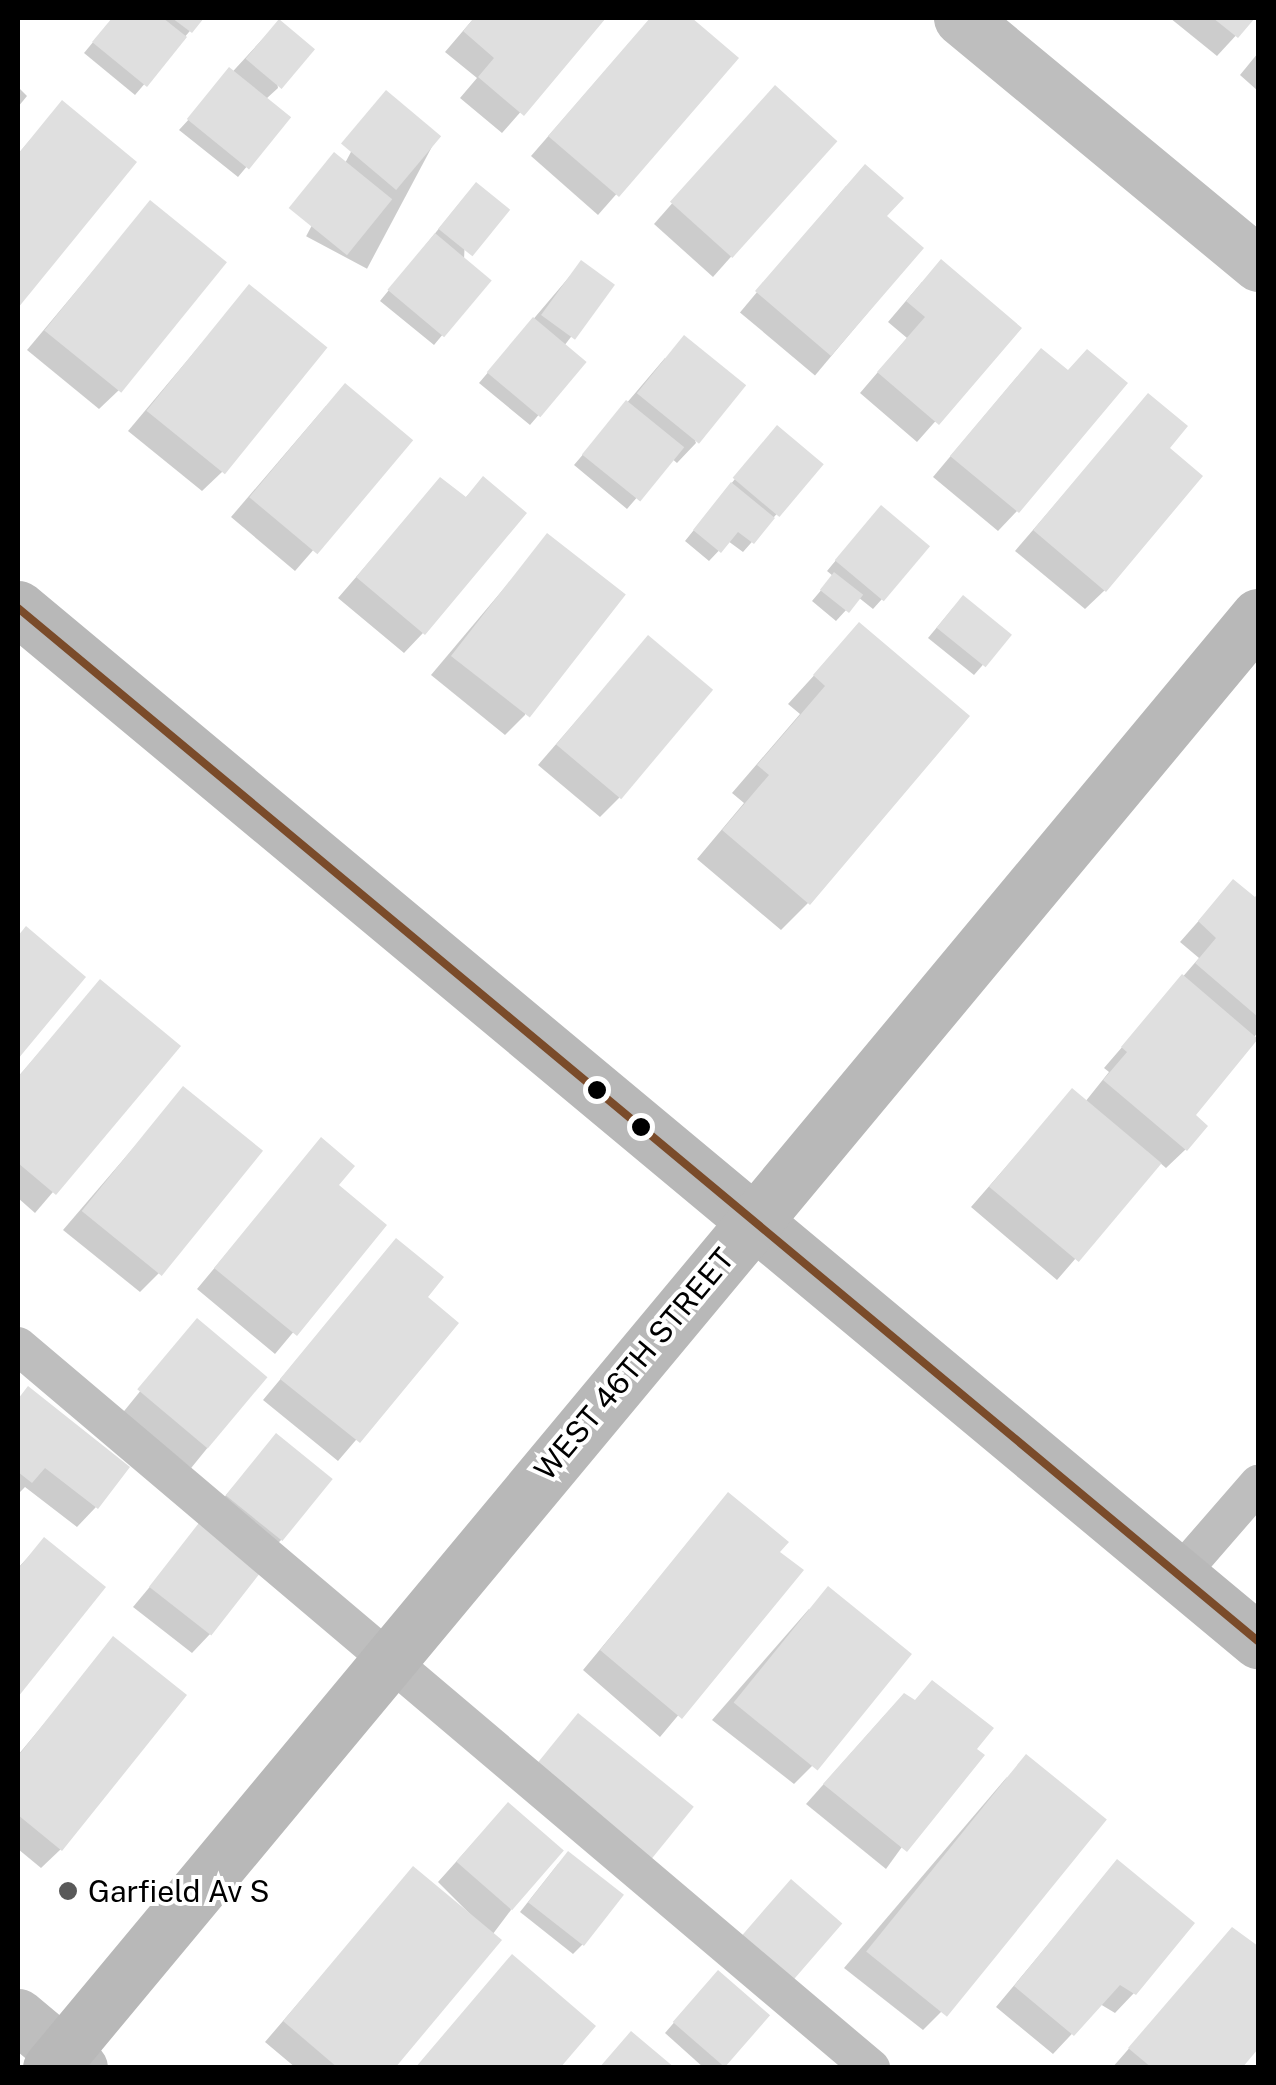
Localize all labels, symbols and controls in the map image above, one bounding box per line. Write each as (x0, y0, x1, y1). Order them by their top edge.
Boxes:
unlabelled marker (587, 1080, 607, 1100)
unlabelled marker (631, 1117, 651, 1137)
street label: WEST 46TH STREET (527, 1241, 741, 1487)
place label: Garfield Av S (88, 1873, 270, 1909)
marker: Garfield Av S (57, 1880, 79, 1902)

